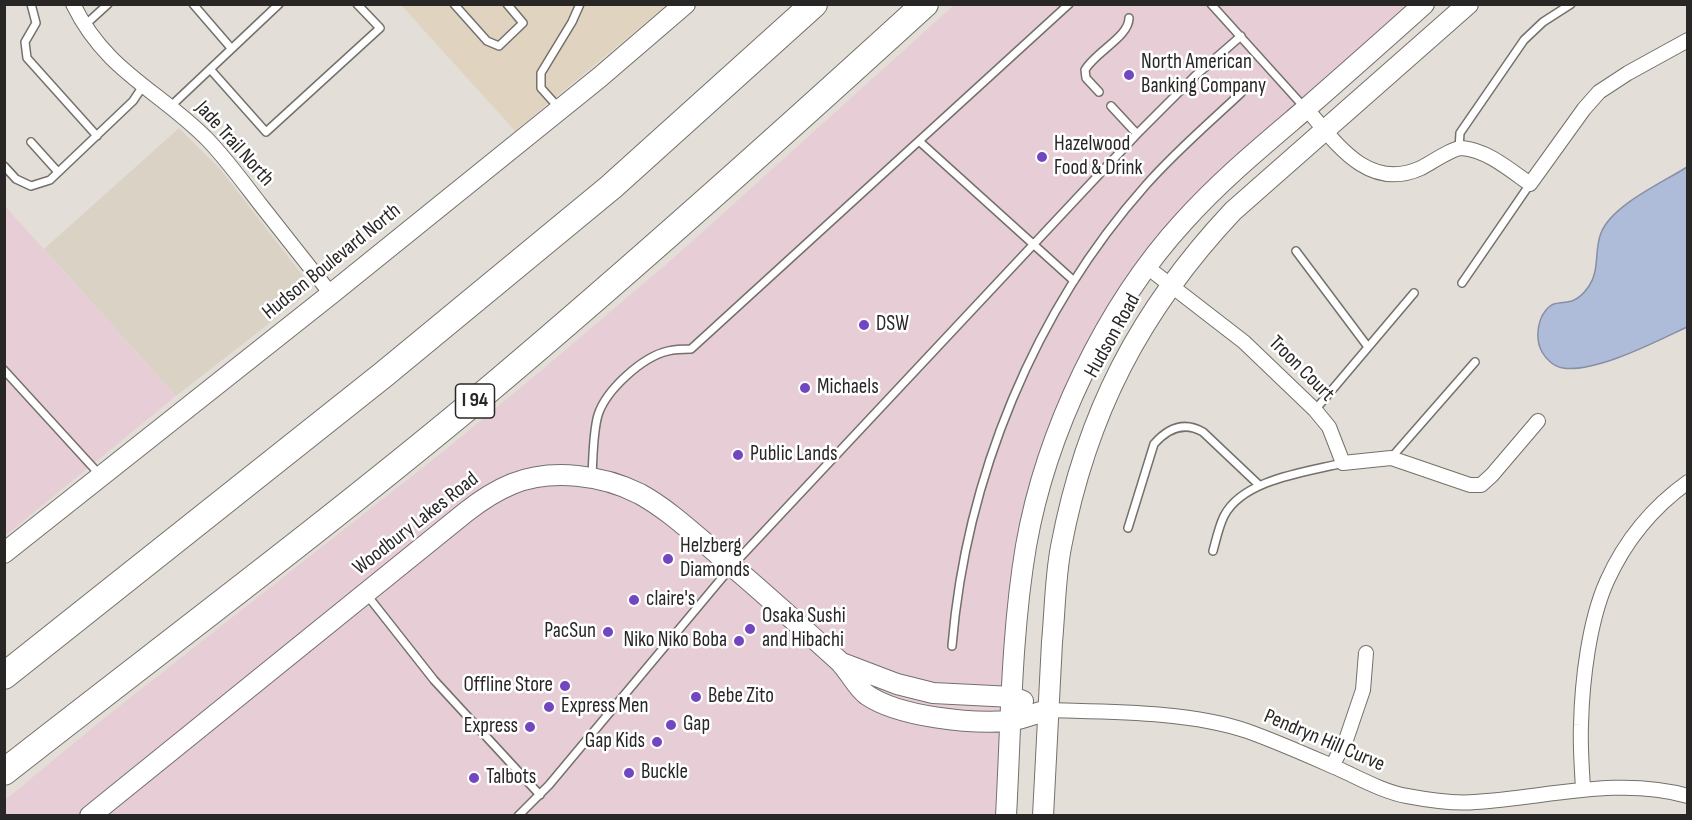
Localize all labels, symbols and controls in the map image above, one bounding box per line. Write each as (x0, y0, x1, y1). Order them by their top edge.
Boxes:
place label: North American Banking Company (1141, 50, 1266, 100)
marker: North American Banking Company (1122, 68, 1136, 82)
street label: Jade Trail North (189, 96, 279, 192)
place label: Hazelwood Food & Drink (1054, 132, 1142, 182)
marker: Hazelwood Food & Drink (1035, 150, 1049, 164)
street label: Hudson Boulevard North (258, 199, 406, 325)
street label: Hudson Road (1080, 290, 1146, 382)
place label: DSW (876, 312, 909, 338)
marker: DSW (857, 318, 871, 332)
street label: Troon Court (1263, 331, 1339, 407)
place label: Michaels (817, 375, 879, 401)
marker: Michaels (798, 381, 812, 395)
road number: I 94 (456, 384, 494, 418)
place label: Public Lands (750, 442, 837, 468)
marker: Public Lands (731, 448, 745, 462)
street label: Woodbury Lakes Road (348, 467, 484, 581)
place label: Helzberg Diamonds (680, 534, 750, 584)
marker: Helzberg Diamonds (661, 552, 675, 566)
place label: claire's (646, 587, 695, 613)
marker: claire's (627, 593, 641, 607)
place label: Osaka Sushi and Hibachi (762, 604, 846, 654)
place label: PacSun (544, 619, 596, 645)
marker: Osaka Sushi and Hibachi (743, 622, 757, 636)
marker: PacSun (601, 625, 615, 639)
place label: Niko Niko Boba (623, 628, 727, 654)
marker: Niko Niko Boba (732, 634, 746, 648)
place label: Offline Store (463, 673, 553, 699)
marker: Offline Store (558, 679, 572, 693)
place label: Bebe Zito (708, 684, 774, 710)
marker: Bebe Zito (689, 690, 703, 704)
place label: Express Men (561, 694, 648, 720)
marker: Express Men (542, 700, 556, 714)
street label: Pendryn Hill Curve (1260, 704, 1388, 778)
place label: Gap (683, 712, 710, 738)
place label: Express (464, 714, 518, 740)
marker: Gap (664, 718, 678, 732)
marker: Express (523, 720, 537, 734)
place label: Gap Kids (585, 729, 645, 755)
marker: Gap Kids (650, 735, 664, 749)
place label: Buckle (641, 760, 688, 786)
place label: Talbots (486, 765, 536, 791)
marker: Buckle (622, 766, 636, 780)
marker: Talbots (467, 771, 481, 785)

